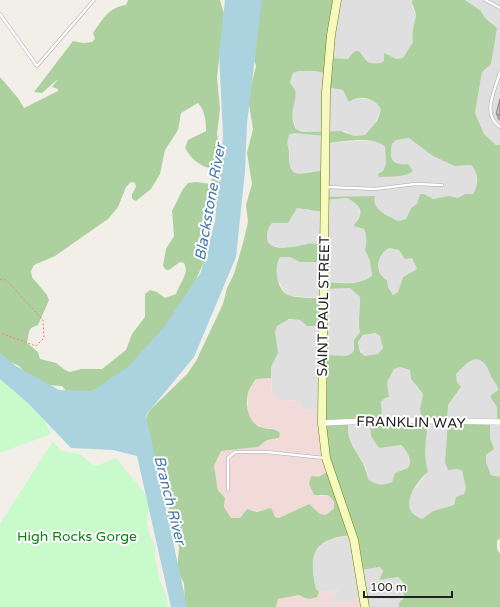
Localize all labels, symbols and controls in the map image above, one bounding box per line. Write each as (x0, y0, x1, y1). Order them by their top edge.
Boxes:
water label: Blackstone River (191, 140, 230, 262)
street label: SAINT PAUL STREET (314, 235, 333, 377)
street label: FRANKLIN WAY (356, 413, 466, 432)
water label: Branch River (150, 454, 190, 549)
park label: High Rocks Gorge (17, 528, 137, 545)
scale bar (364, 573, 452, 599)
text: 100 m (370, 580, 407, 594)

